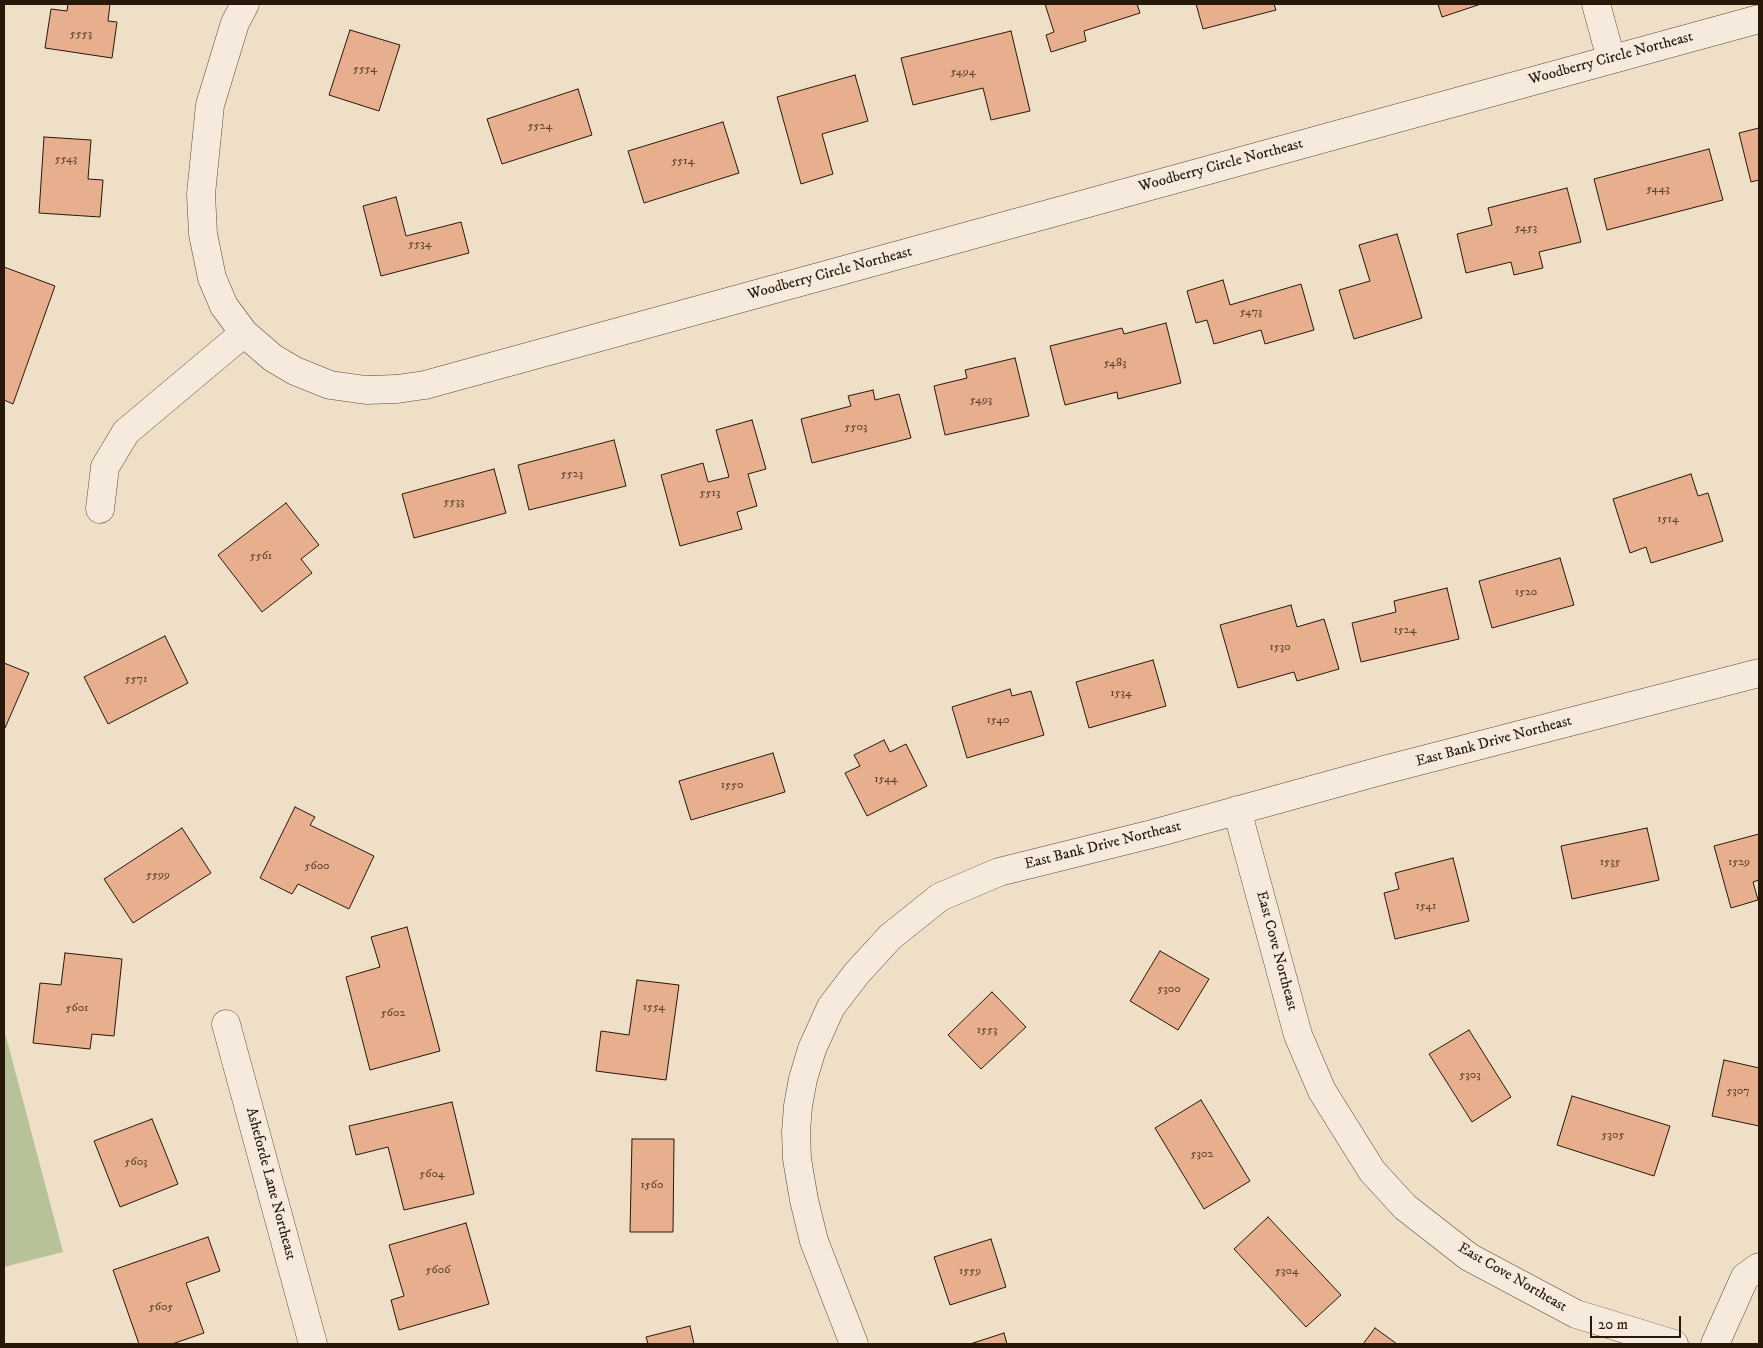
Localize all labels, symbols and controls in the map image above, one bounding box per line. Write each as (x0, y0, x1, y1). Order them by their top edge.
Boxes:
house number: 5553 (70, 28, 92, 42)
street label: Woodberry Circle Northeast (1527, 28, 1695, 90)
house number: 5554 (353, 63, 377, 77)
house number: 5494 (950, 66, 976, 80)
house number: 5524 (528, 120, 552, 134)
street label: Woodberry Circle Northeast (1137, 135, 1305, 197)
house number: 5543 (55, 153, 77, 167)
house number: 5514 (671, 155, 695, 169)
house number: 5443 (1646, 183, 1670, 197)
house number: 5453 (1515, 222, 1537, 236)
house number: 5534 (408, 238, 432, 252)
street label: Woodberry Circle Northeast (746, 243, 914, 305)
house number: 5473 (1240, 306, 1262, 320)
house number: 5483 (1104, 357, 1126, 371)
house number: 5493 (970, 394, 992, 408)
house number: 5503 (845, 421, 867, 435)
house number: 5523 (561, 468, 583, 482)
house number: 5513 (700, 487, 720, 501)
house number: 5533 (444, 496, 464, 510)
house number: 1514 (1657, 513, 1679, 527)
house number: 5561 (250, 550, 272, 564)
house number: 1520 (1515, 586, 1537, 600)
house number: 1524 (1393, 624, 1417, 638)
house number: 1530 (1269, 641, 1291, 655)
house number: 5571 (125, 673, 147, 687)
house number: 1534 (1110, 687, 1132, 701)
street label: East Bank Drive Northeast (1414, 712, 1574, 772)
house number: 1540 (986, 714, 1010, 728)
house number: 1544 (874, 773, 898, 787)
house number: 1550 (721, 779, 743, 793)
street label: East Bank Drive Northeast (1023, 818, 1183, 874)
house number: 1535 (1600, 856, 1620, 870)
house number: 1529 (1728, 856, 1750, 870)
house number: 5600 (304, 860, 330, 874)
house number: 5599 (146, 869, 170, 883)
street label: East Cove Northeast (1251, 889, 1301, 1013)
house number: 1541 (1416, 900, 1436, 914)
house number: 5300 (1157, 983, 1181, 997)
house number: 1554 (643, 1001, 665, 1015)
house number: 5601 (65, 1002, 89, 1016)
house number: 5602 (381, 1007, 405, 1021)
house number: 1553 (977, 1024, 997, 1038)
house number: 5303 (1459, 1069, 1481, 1083)
house number: 5307 (1726, 1085, 1750, 1099)
street label: Asheforde Lane Northeast (241, 1106, 299, 1262)
house number: 5305 (1602, 1129, 1624, 1143)
house number: 5302 (1191, 1148, 1213, 1162)
house number: 5603 (124, 1156, 148, 1170)
house number: 5604 (419, 1168, 445, 1182)
house number: 1560 (641, 1179, 663, 1193)
street label: East Cove Northeast (1454, 1239, 1570, 1317)
house number: 5606 (426, 1264, 450, 1278)
house number: 1559 (959, 1265, 981, 1279)
house number: 5304 (1275, 1265, 1299, 1279)
house number: 5605 (149, 1301, 173, 1315)
scale bar (1593, 1306, 1684, 1338)
text: 20 m (1598, 1315, 1628, 1334)

